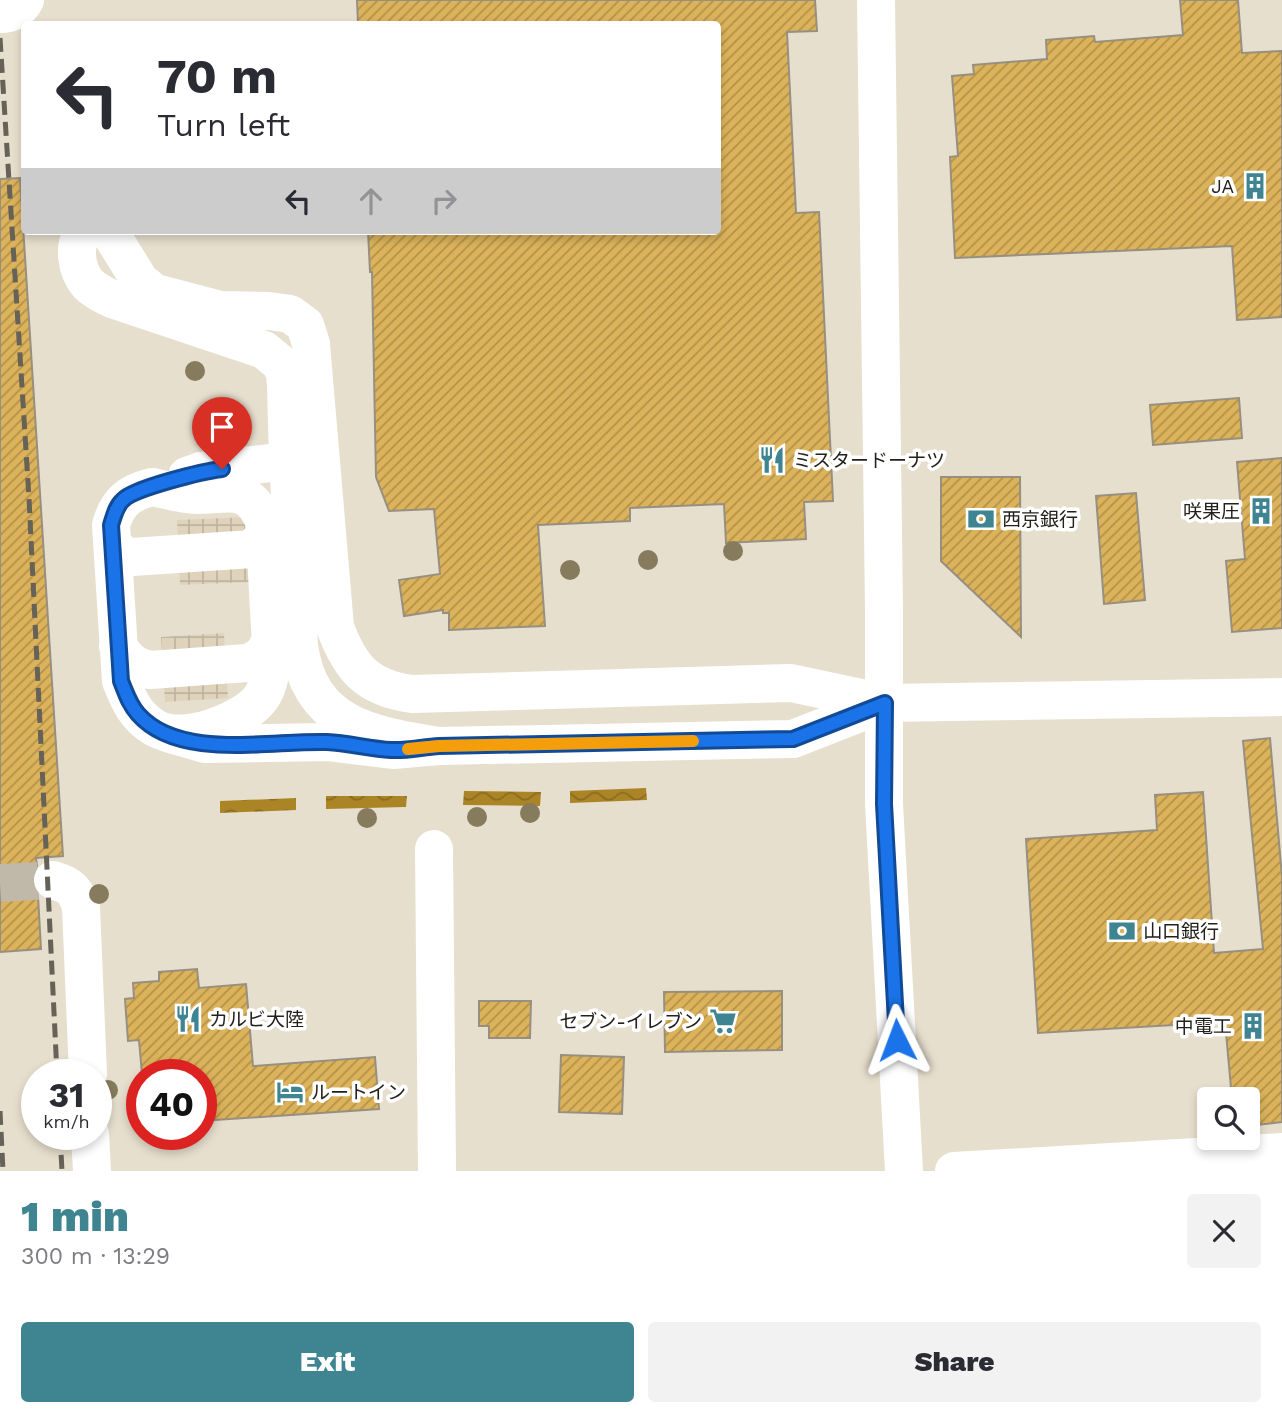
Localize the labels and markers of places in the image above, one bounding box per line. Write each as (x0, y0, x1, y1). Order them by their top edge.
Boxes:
building icon: JA (1240, 171, 1270, 201)
place label: JA (1211, 175, 1234, 198)
pin (192, 397, 252, 469)
restaurant icon: ミスタードーナツ (757, 445, 787, 475)
place label: ミスタードーナツ (793, 449, 945, 472)
building icon: 咲果圧 (1246, 496, 1276, 526)
place label: 咲果圧 (1183, 500, 1240, 523)
bank icon: 西京銀行 (966, 504, 996, 534)
place label: 西京銀行 (1002, 508, 1078, 531)
bank icon: 山口銀行 (1107, 916, 1137, 946)
place label: 山口銀行 (1143, 920, 1219, 943)
restaurant icon: カルビ大陸 (173, 1004, 203, 1034)
supermarket icon: セブン-イレブン (708, 1006, 738, 1036)
place label: カルビ大陸 (209, 1008, 304, 1031)
place label: セブン-イレブン (559, 1010, 702, 1033)
building icon: 中電工 (1238, 1011, 1268, 1041)
place label: 中電工 (1175, 1015, 1232, 1038)
hotel icon: ルートイン (275, 1077, 305, 1107)
place label: ルートイン (311, 1081, 406, 1104)

